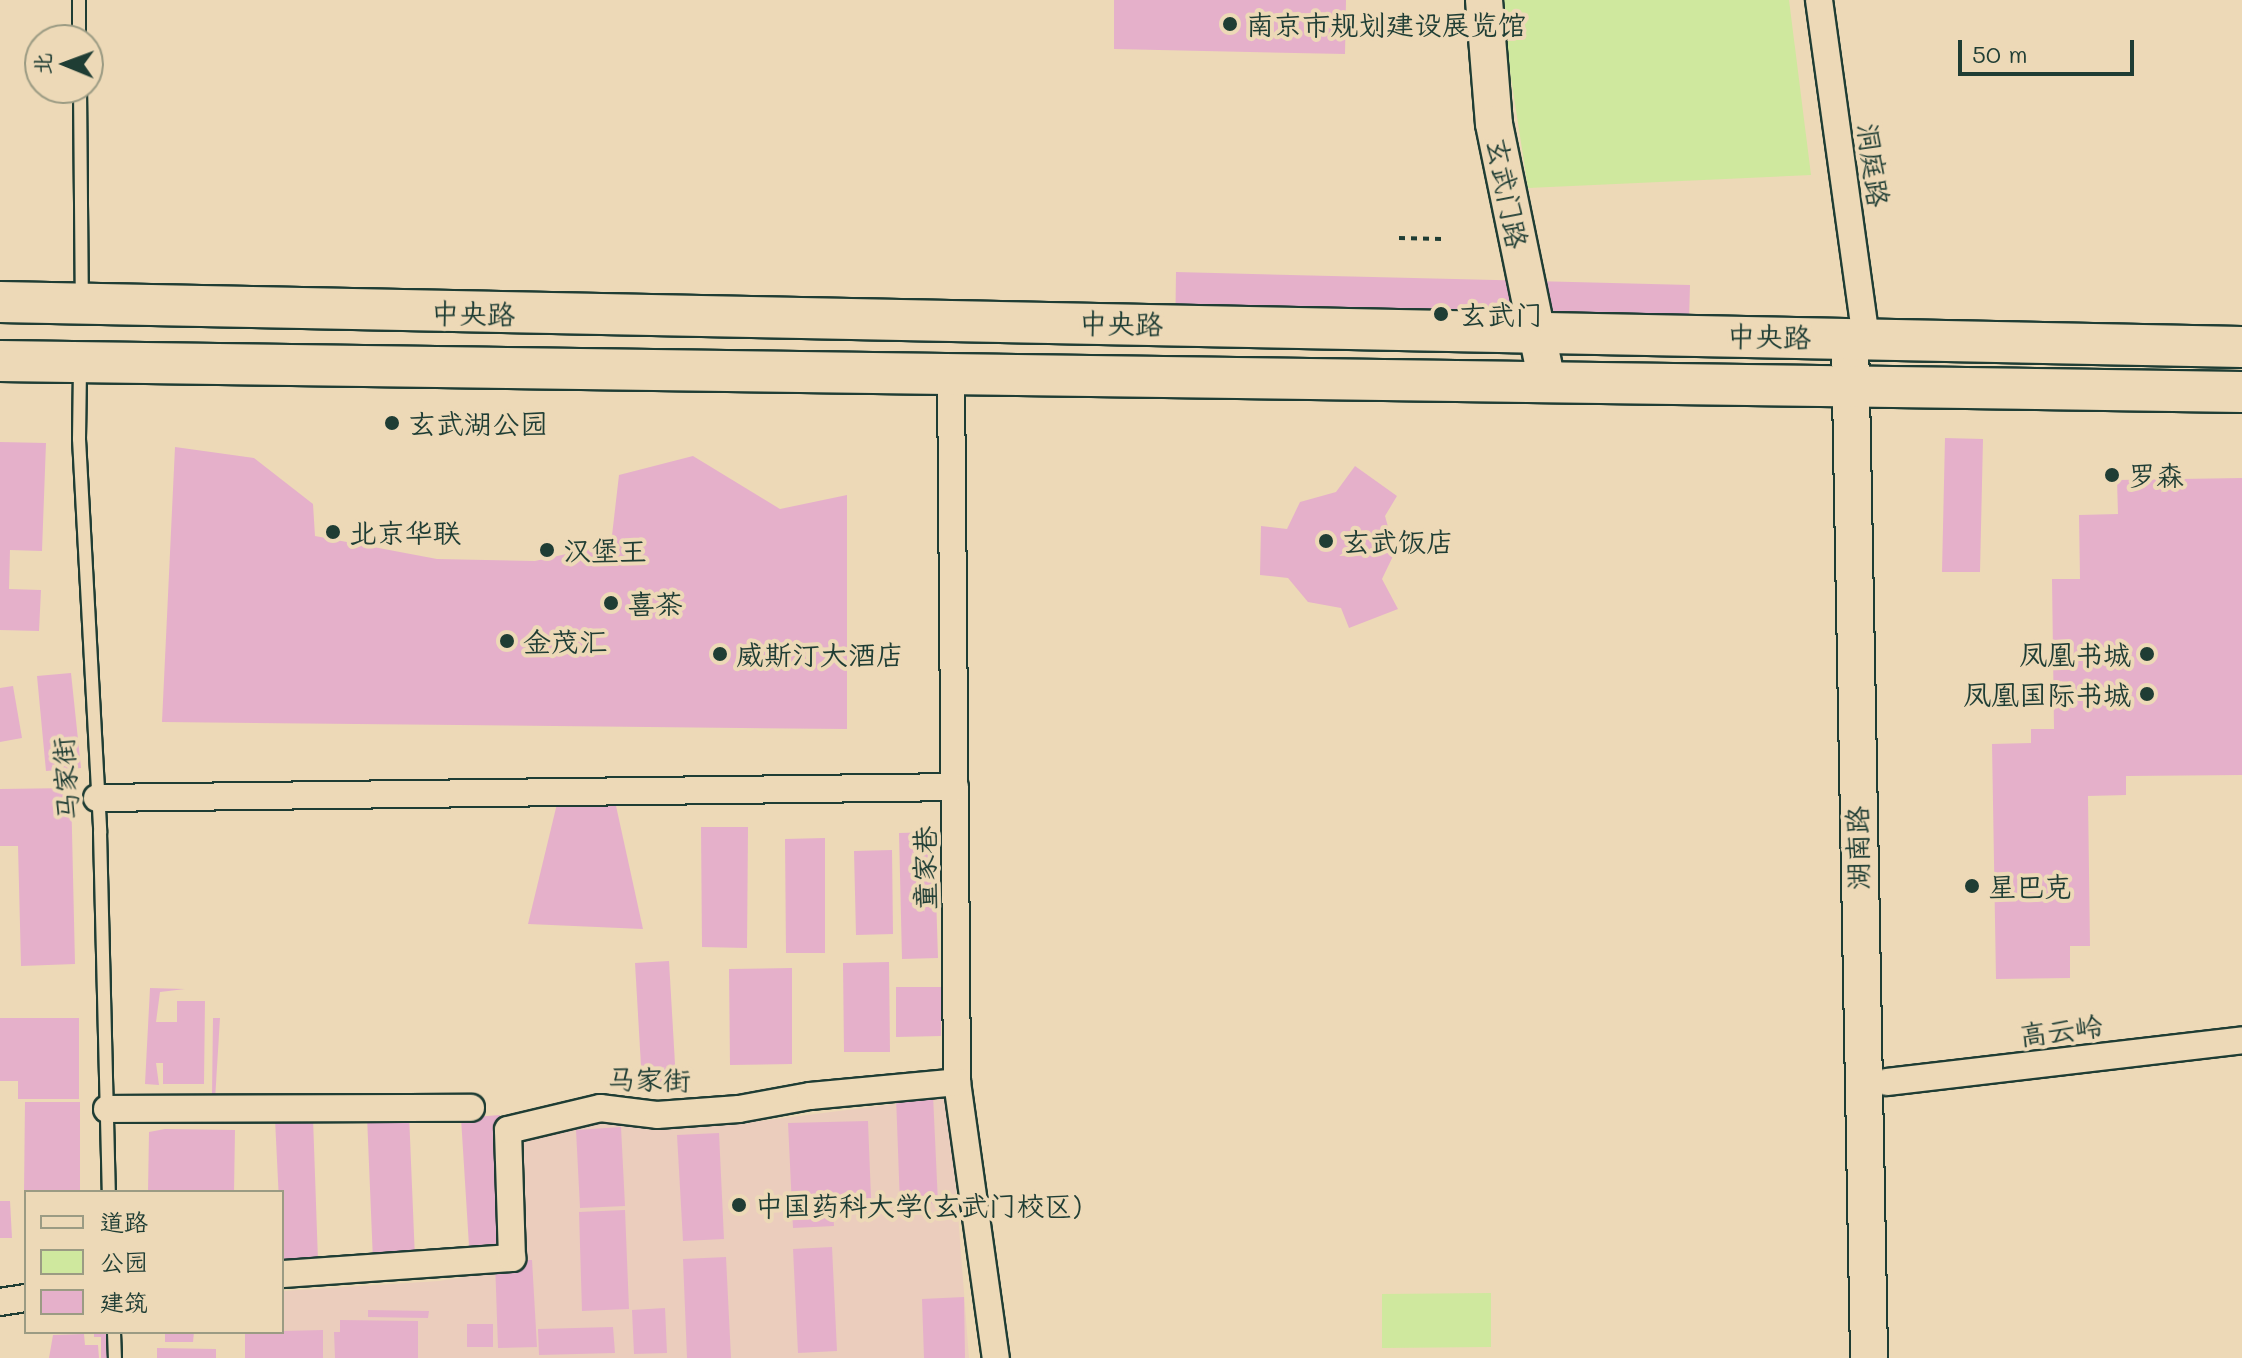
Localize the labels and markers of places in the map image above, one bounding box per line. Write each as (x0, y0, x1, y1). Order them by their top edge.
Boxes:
place label: 南京市规划建设展览馆 (1246, 7, 1526, 41)
marker: 南京市规划建设展览馆 (1221, 15, 1239, 33)
place label: 玄武门 (1459, 297, 1543, 331)
marker: 玄武门 (1430, 303, 1452, 325)
place label: 玄武湖公园 (408, 406, 548, 440)
marker: 玄武湖公园 (383, 414, 401, 432)
place label: 罗森 (2128, 458, 2184, 492)
marker: 罗森 (2103, 466, 2121, 484)
place label: 北京华联 (349, 515, 461, 549)
marker: 北京华联 (324, 523, 342, 541)
place label: 玄武饭店 (1342, 524, 1454, 558)
marker: 玄武饭店 (1317, 532, 1335, 550)
place label: 汉堡王 (563, 533, 647, 567)
marker: 汉堡王 (538, 541, 556, 559)
place label: 喜茶 (627, 586, 683, 620)
marker: 喜茶 (602, 594, 620, 612)
place label: 金茂汇 (523, 624, 607, 658)
marker: 金茂汇 (498, 632, 516, 650)
place label: 威斯汀大酒店 (736, 637, 904, 671)
place label: 凤凰书城 (2019, 637, 2131, 671)
marker: 威斯汀大酒店 (711, 645, 729, 663)
marker: 凤凰书城 (2138, 645, 2156, 663)
place label: 凤凰国际书城 (1963, 677, 2131, 711)
marker: 凤凰国际书城 (2138, 685, 2156, 703)
place label: 星巴克 (1988, 869, 2072, 903)
marker: 星巴克 (1963, 877, 1981, 895)
place label: 中国药科大学(玄武门校区) (755, 1188, 1082, 1222)
marker: 中国药科大学(玄武门校区) (730, 1196, 748, 1214)

